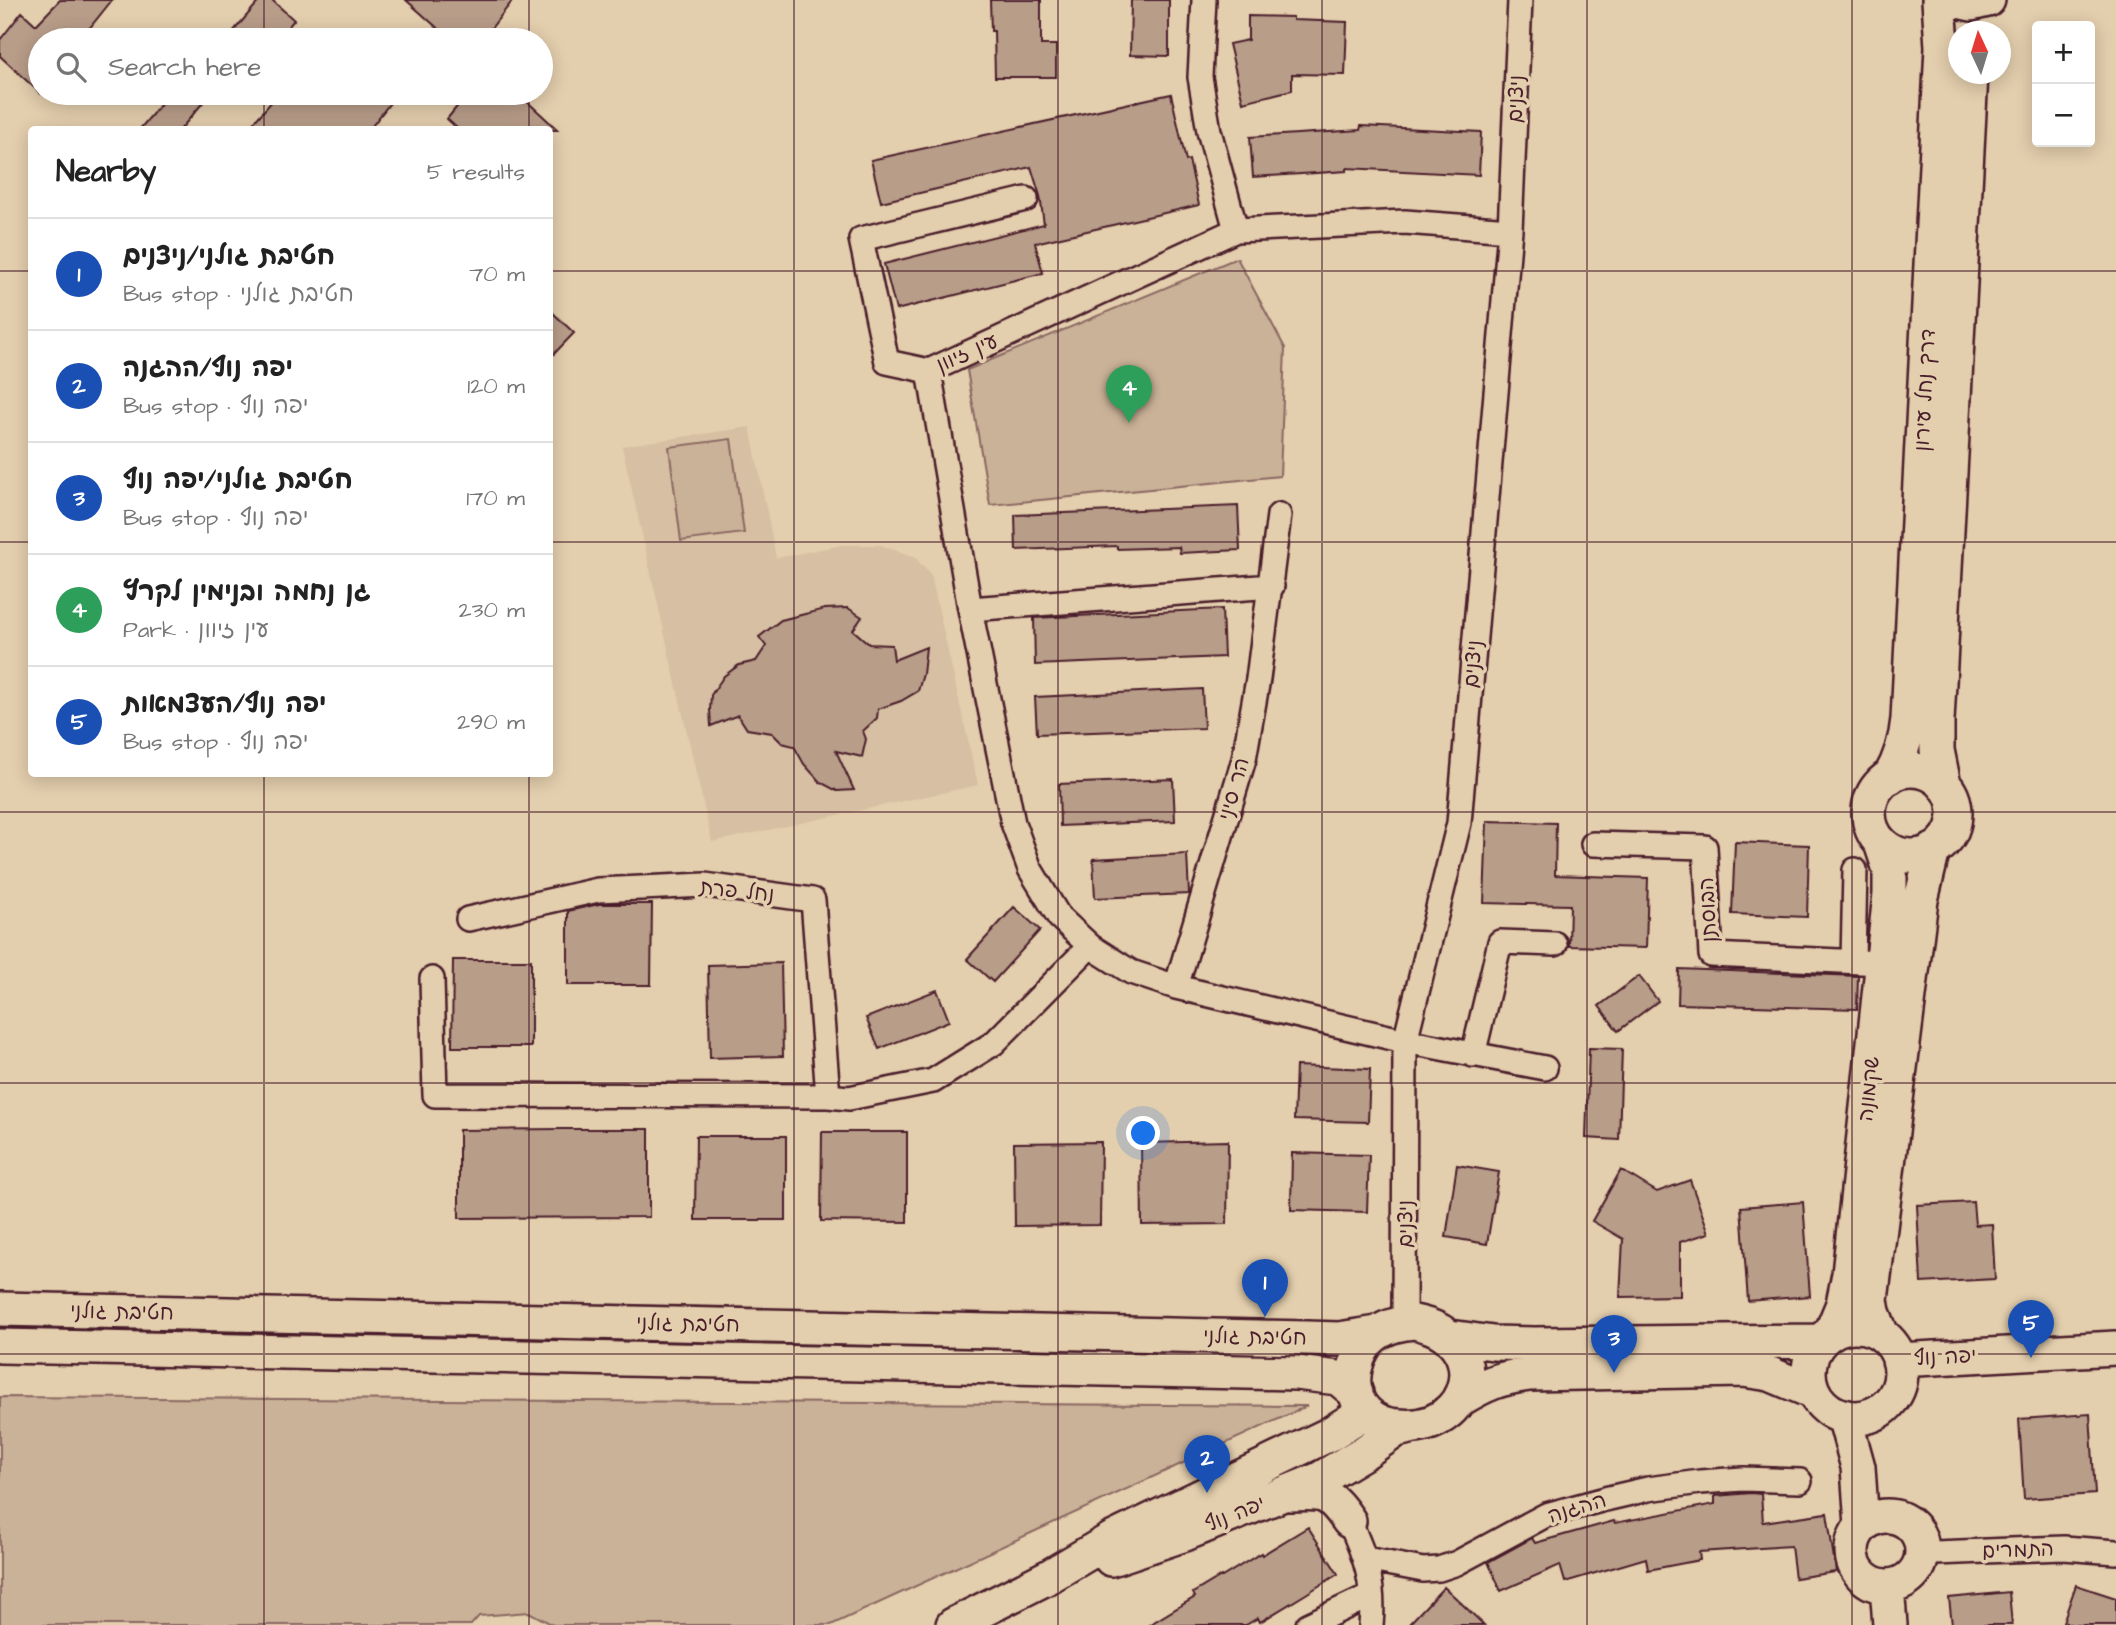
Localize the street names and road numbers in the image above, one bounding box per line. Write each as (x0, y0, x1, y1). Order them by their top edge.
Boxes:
street label: ניצנים (1501, 74, 1531, 124)
street label: עין זיוון (931, 326, 1003, 379)
street label: דרך נחל עירון (1907, 328, 1943, 452)
street label: ניצנים (1456, 639, 1490, 689)
street label: הר סיני (1211, 754, 1257, 824)
street label: נחל פרת (697, 873, 776, 909)
street label: הבוסתן (1692, 877, 1724, 943)
street label: שקמונה (1851, 1055, 1887, 1123)
street label: ניצנים (1391, 1200, 1420, 1248)
street label: חטיבת גולני (70, 1297, 174, 1327)
street label: חטיבת גולני (636, 1309, 740, 1339)
street label: חטיבת גולני (1203, 1322, 1307, 1352)
street label: יפה נוף (1913, 1341, 1977, 1373)
street label: ההגנה (1544, 1485, 1610, 1531)
street label: יפה נוף (1201, 1489, 1269, 1539)
street label: התמרים (1982, 1534, 2054, 1566)

